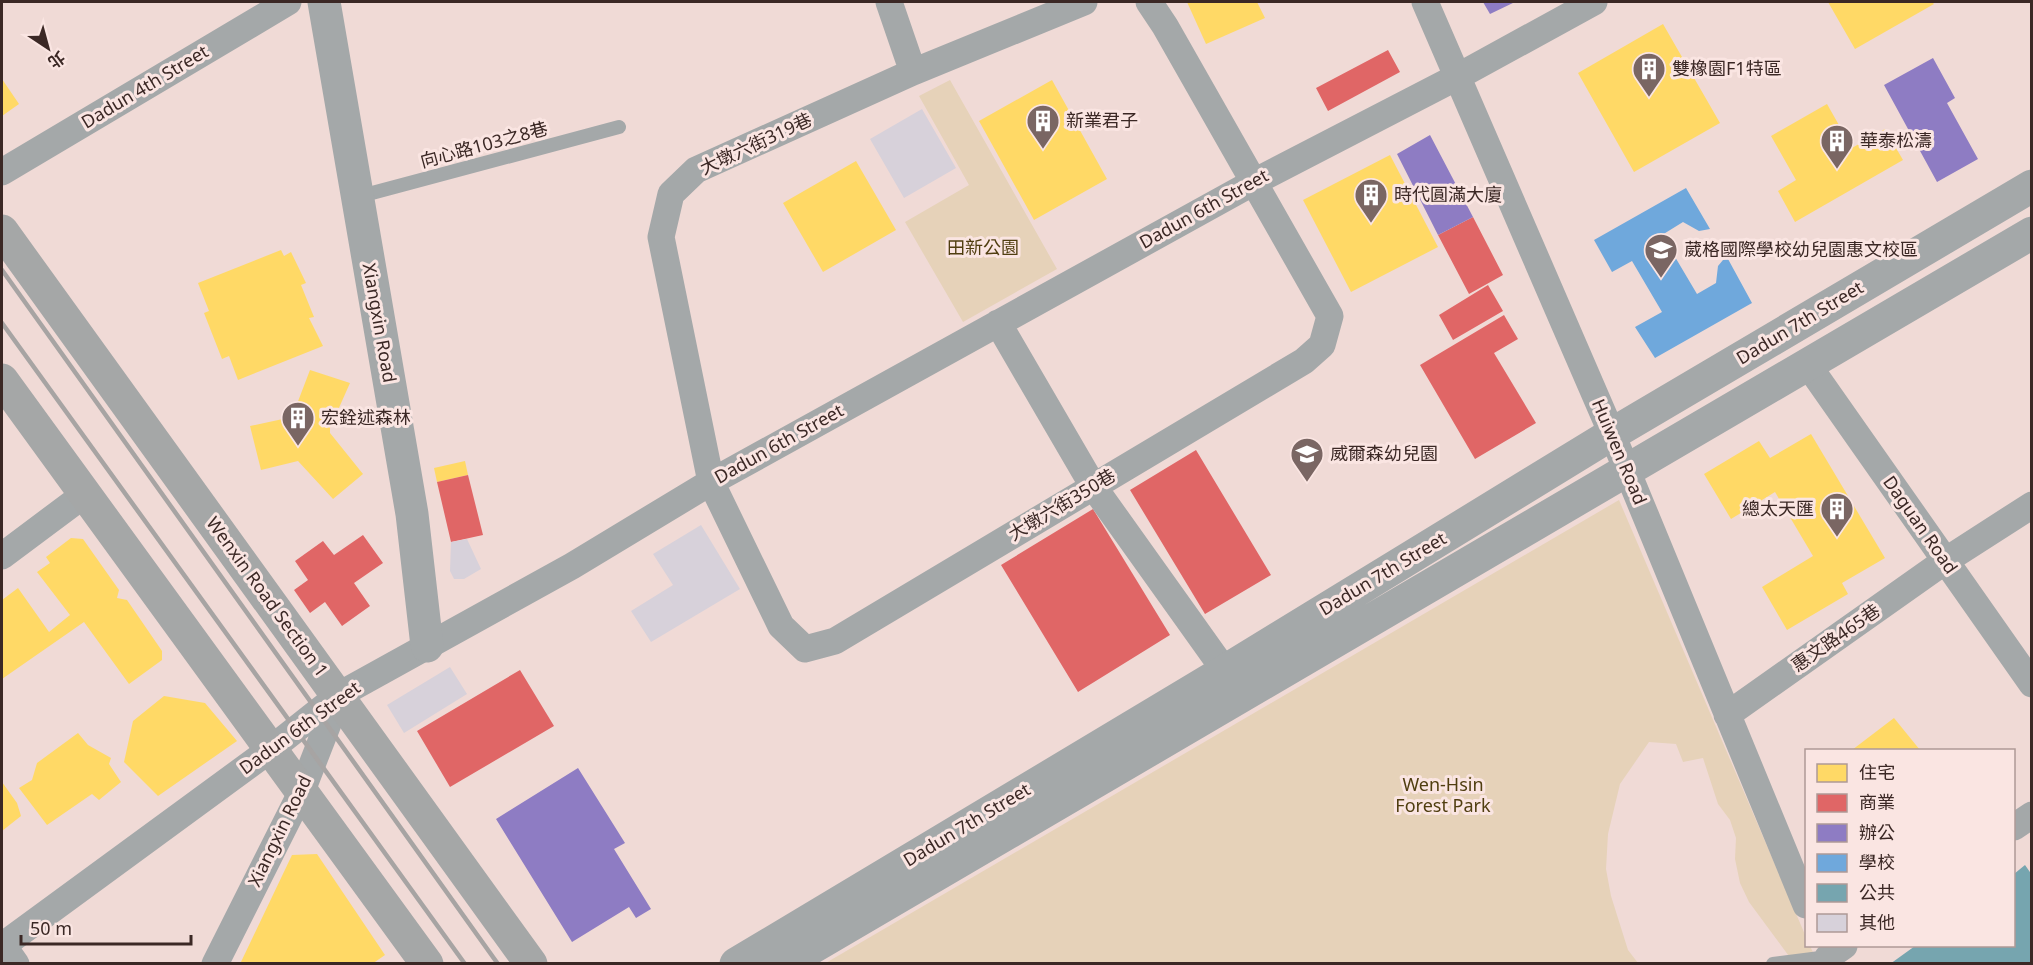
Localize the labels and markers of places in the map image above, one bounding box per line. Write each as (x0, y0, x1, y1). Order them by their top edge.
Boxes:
building icon: 雙橡園F1特區 (1631, 51, 1667, 98)
place label: 雙橡園F1特區 (1672, 56, 1782, 80)
building icon: 新業君子 (1025, 103, 1061, 150)
place label: 新業君子 (1066, 108, 1138, 132)
building icon: 華泰松濤 (1819, 123, 1855, 170)
place label: 華泰松濤 (1860, 128, 1932, 152)
building icon: 時代圓滿大廈 (1353, 177, 1389, 224)
place label: 時代圓滿大廈 (1394, 182, 1502, 206)
school or university icon: 葳格國際學校幼兒園惠文校區 (1643, 232, 1679, 279)
place label: 葳格國際學校幼兒園惠文校區 (1684, 237, 1918, 261)
building icon: 宏銓述森林 (280, 400, 316, 447)
place label: 宏銓述森林 (321, 405, 411, 429)
school or university icon: 威爾森幼兒園 (1289, 436, 1325, 483)
place label: 威爾森幼兒園 (1330, 441, 1438, 465)
building icon: 總太天匯 (1819, 491, 1855, 538)
place label: 總太天匯 (1742, 496, 1814, 520)

